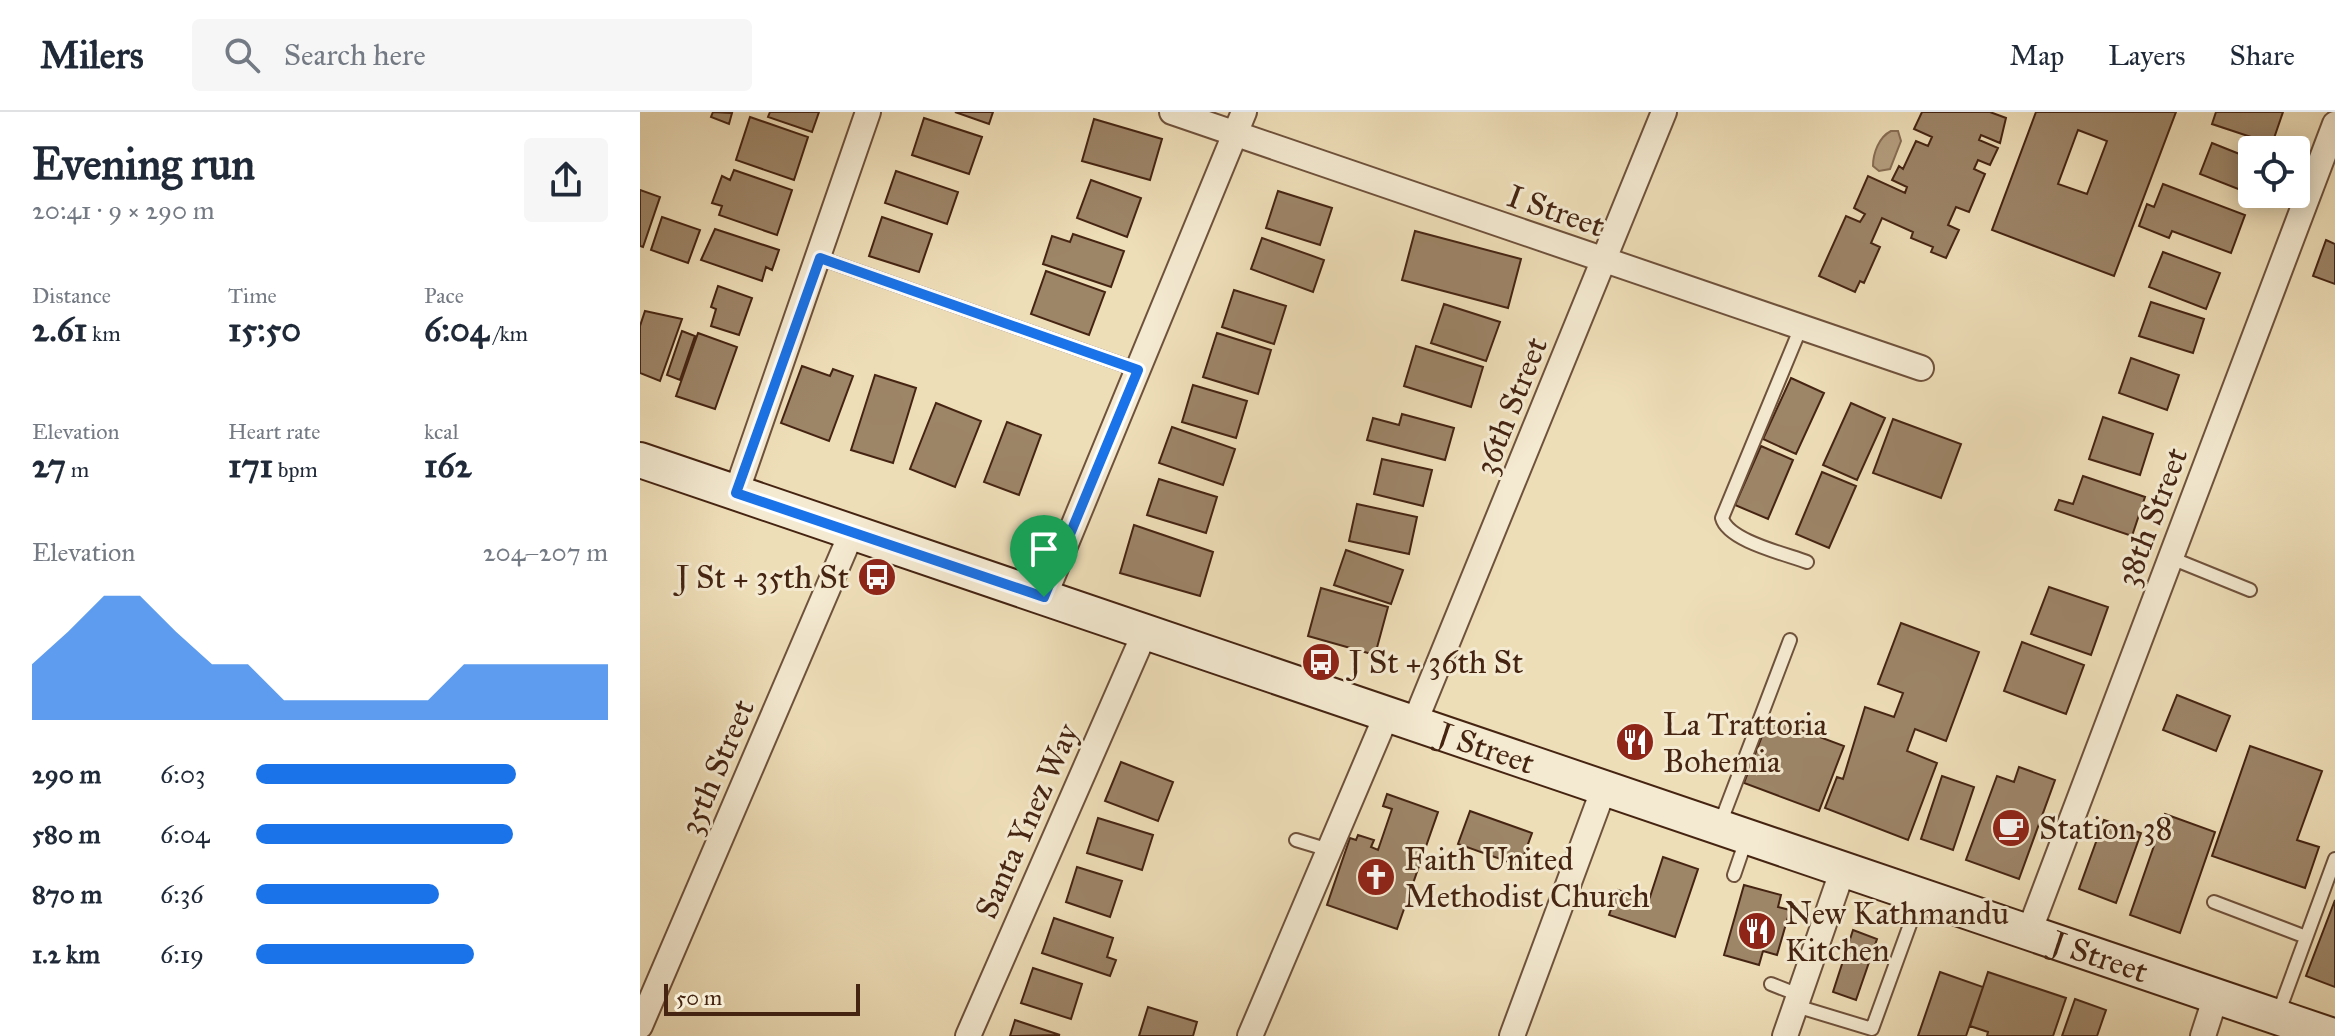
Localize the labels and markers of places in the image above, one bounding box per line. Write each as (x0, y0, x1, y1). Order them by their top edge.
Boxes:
pin (1010, 515, 1078, 597)
bus stop icon: J St + 35th St (856, 556, 898, 598)
place label: J St + 35th St (673, 558, 849, 597)
bus stop icon: J St + 36th St (1300, 641, 1342, 683)
place label: J St + 36th St (1346, 643, 1523, 682)
place label: La Trattoria Bohemia (1663, 705, 1827, 781)
restaurant icon: La Trattoria Bohemia (1614, 721, 1656, 763)
cafe icon: Station 38 (1990, 807, 2032, 849)
place label: Station 38 (2039, 809, 2173, 848)
place label: Faith United Methodist Church (1404, 840, 1650, 916)
church icon: Faith United Methodist Church (1355, 856, 1397, 898)
place label: New Kathmandu Kitchen (1785, 894, 2009, 970)
restaurant icon: New Kathmandu Kitchen (1736, 910, 1778, 952)

